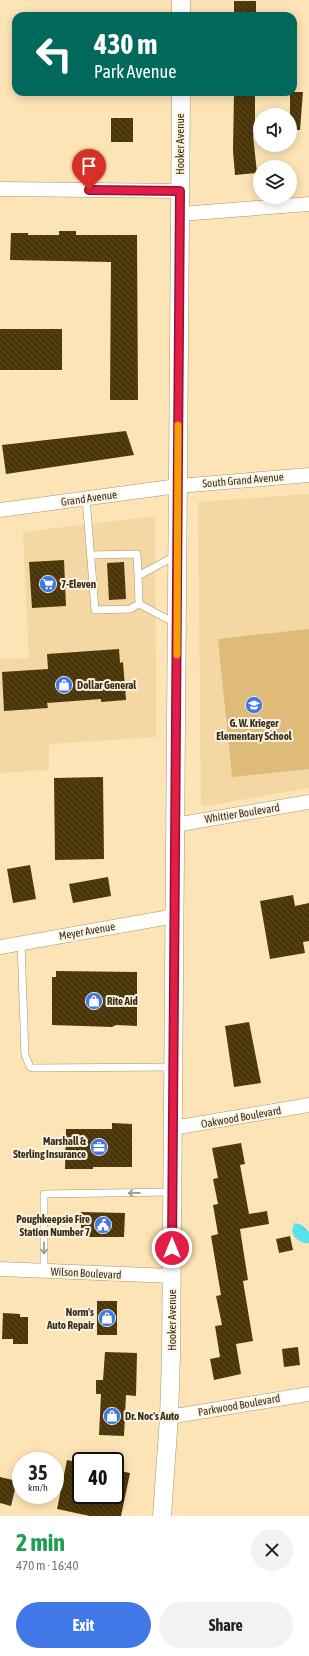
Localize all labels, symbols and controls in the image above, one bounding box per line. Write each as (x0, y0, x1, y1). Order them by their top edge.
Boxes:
icon: left (28, 28, 80, 80)
text: 430 m (94, 28, 157, 60)
text: Park Avenue (94, 61, 176, 82)
map controls (253, 108, 297, 204)
button: sound (253, 108, 297, 152)
street label: Hooker Avenue (174, 113, 186, 175)
pin (72, 149, 106, 190)
icon: arrive (78, 155, 100, 177)
button: layers (253, 160, 297, 204)
street label: South Grand Avenue (202, 470, 284, 490)
street label: Grand Avenue (60, 488, 118, 508)
supermarket icon: 7-Eleven (38, 574, 58, 594)
place label: 7-Eleven (61, 578, 96, 590)
shop icon: Dollar General (54, 675, 74, 695)
place label: Dollar General (77, 679, 137, 691)
school or university icon: G. W. Krieger Elementary School (244, 695, 264, 715)
place label: G. W. Krieger Elementary School (216, 717, 293, 742)
street label: Whittier Boulevard (204, 801, 280, 825)
street label: Meyer Avenue (58, 920, 116, 942)
shop icon: Rite Aid (84, 991, 104, 1011)
place label: Rite Aid (107, 995, 138, 1007)
street label: Oakwood Boulevard (200, 1104, 282, 1130)
place label: Marshall & Sterling Insurance (13, 1135, 86, 1160)
office icon: Marshall & Sterling Insurance (89, 1137, 109, 1157)
one-way arrow (128, 1189, 141, 1196)
place label: Poughkeepsie Fire Station Number 7 (16, 1213, 90, 1238)
public building icon: Poughkeepsie Fire Station Number 7 (93, 1215, 113, 1235)
position arrow (151, 1227, 193, 1269)
one-way arrow (40, 1241, 48, 1254)
street label: Wilson Boulevard (50, 1265, 122, 1281)
street label: Hooker Avenue (166, 1289, 178, 1351)
place label: Norm's Auto Repair (46, 1306, 95, 1331)
shop icon: Norm's Auto Repair (97, 1308, 117, 1328)
street label: Parkwood Boulevard (197, 1392, 281, 1418)
shop icon: Dr. Noc's Auto (102, 1406, 122, 1426)
place label: Dr. Noc's Auto (125, 1410, 179, 1422)
speed limit sign: 40 (72, 1452, 124, 1504)
text: 35 (29, 1461, 47, 1484)
text: km/h (28, 1482, 48, 1493)
text: 2 min (16, 1529, 65, 1556)
button: close (251, 1529, 293, 1571)
text: 470 m · 16:40 (16, 1558, 79, 1573)
button: Exit (16, 1602, 151, 1648)
button: Share (159, 1602, 293, 1648)

